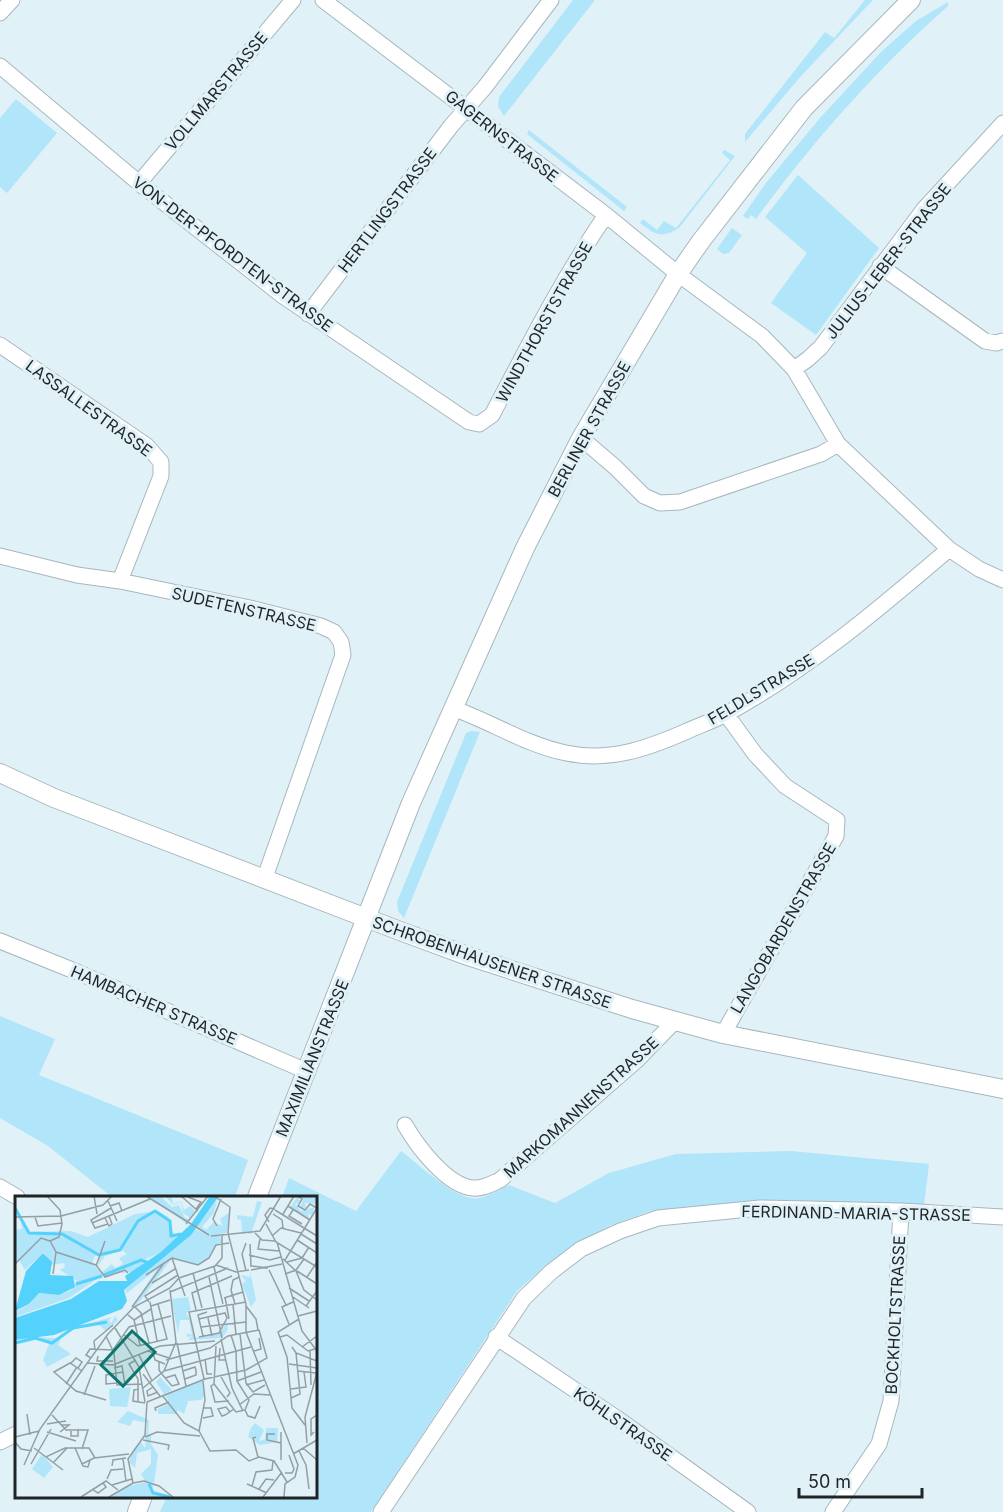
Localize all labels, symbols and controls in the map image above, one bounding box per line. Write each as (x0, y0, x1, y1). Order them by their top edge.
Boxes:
street label: VOLLMARSTRASSE (161, 28, 271, 154)
street label: GAGERNSTRASSE (441, 86, 563, 186)
street label: HERTLINGSTRASSE (333, 143, 441, 277)
street label: VON-DER-PFORDTEN-STRASSE (129, 172, 337, 336)
street label: JULIUS-LEBER-STRASSE (821, 179, 955, 343)
street label: WINDTHORSTSTRASSE (491, 238, 597, 406)
street label: LASSALLESTRASSE (22, 355, 156, 461)
street label: BERLINER STRASSE (543, 358, 635, 500)
street label: SUDETENSTRASSE (170, 583, 318, 635)
street label: FELDLSTRASSE (704, 649, 818, 729)
street label: LANGOBARDENSTRASSE (726, 839, 840, 1017)
street label: SCHROBENHAUSENER STRASSE (370, 912, 614, 1012)
street label: HAMBACHER STRASSE (68, 961, 240, 1049)
street label: MAXIMILIANSTRASSE (271, 976, 353, 1140)
street label: MARKOMANNENSTRASSE (499, 1032, 663, 1182)
inset map (15, 1196, 316, 1497)
street label: FERDINAND-MARIA-STRASSE (741, 1201, 971, 1225)
street label: BOCKHOLTSTRASSE (881, 1235, 909, 1395)
street label: KÖHLSTRASSE (570, 1383, 676, 1465)
scale bar (799, 1461, 922, 1499)
text: 50 m (808, 1471, 851, 1492)

